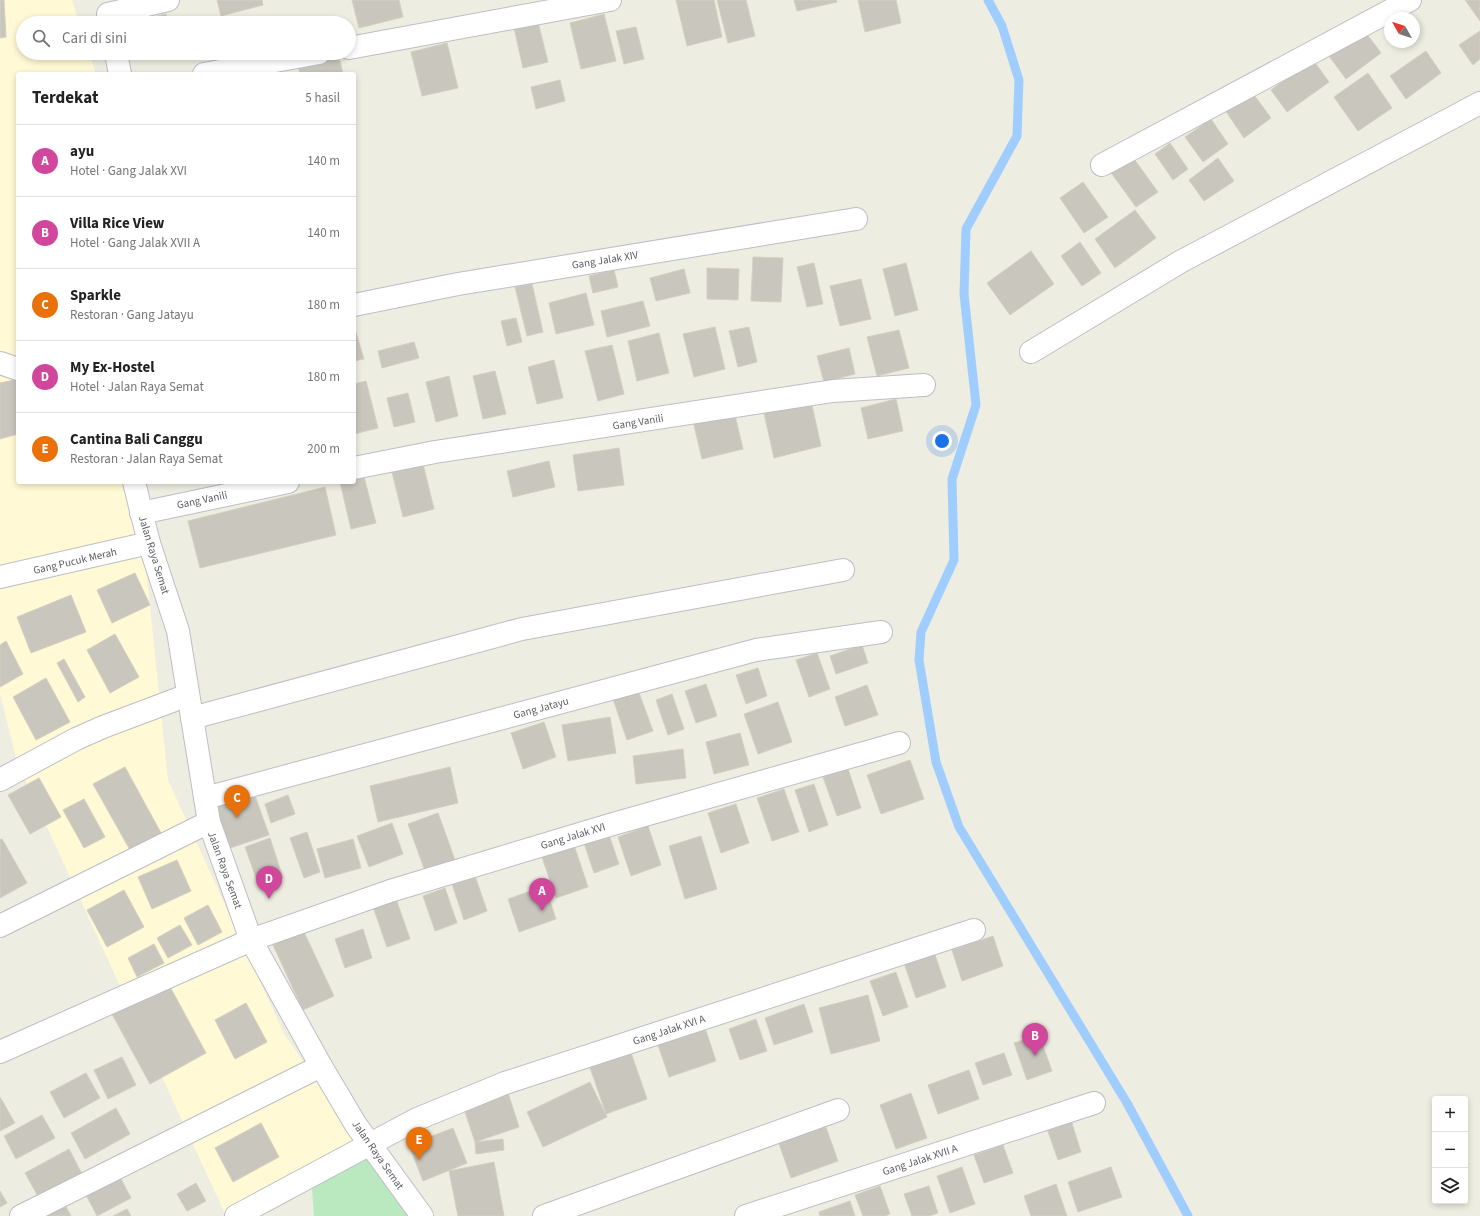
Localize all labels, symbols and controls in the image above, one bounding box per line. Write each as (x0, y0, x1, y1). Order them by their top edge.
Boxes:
north arrow (1384, 12, 1420, 48)
search box (16, 16, 356, 60)
icon: search (30, 27, 52, 49)
text: Cari di sini (62, 28, 127, 49)
text: Terdekat (32, 86, 98, 110)
text: 5 hasil (305, 89, 340, 107)
text: ayu (70, 141, 94, 162)
text: A (41, 152, 49, 170)
text: 140 m (307, 152, 340, 170)
text: Hotel · Gang Jalak XVI (70, 162, 187, 180)
text: Villa Rice View (70, 213, 164, 234)
text: B (41, 224, 49, 242)
text: 140 m (307, 224, 340, 242)
text: Hotel · Gang Jalak XVII A (70, 234, 200, 252)
street label: Gang Jalak XIV (571, 247, 640, 273)
text: Sparkle (70, 285, 121, 306)
text: C (41, 296, 49, 314)
text: 180 m (307, 296, 340, 314)
text: Restoran · Gang Jatayu (70, 306, 194, 324)
text: My Ex-Hostel (70, 357, 154, 378)
text: D (41, 368, 49, 386)
text: 180 m (307, 368, 340, 386)
text: Hotel · Jalan Raya Semat (70, 378, 204, 396)
street label: Gang Vanili (611, 411, 665, 433)
text: Cantina Bali Canggu (70, 429, 203, 450)
your location (932, 431, 952, 451)
text: E (41, 440, 49, 458)
text: 200 m (307, 440, 340, 458)
text: Restoran · Jalan Raya Semat (70, 450, 223, 468)
street label: Gang Vanili (175, 487, 229, 513)
street label: Jalan Raya Semat (135, 514, 173, 596)
street label: Gang Pucuk Merah (32, 544, 118, 578)
street label: Gang Jatayu (512, 693, 570, 723)
pin: C (224, 785, 250, 818)
street label: Gang Jalak XVI (539, 819, 607, 853)
street label: Jalan Raya Semat (204, 829, 246, 911)
pin: D (256, 866, 282, 899)
pin: A (529, 878, 555, 911)
street label: Gang Jalak XVI A (631, 1011, 707, 1049)
pin: B (1022, 1023, 1048, 1056)
map controls (1432, 1096, 1468, 1204)
button: + (1432, 1096, 1468, 1132)
street label: Jalan Raya Semat (349, 1117, 408, 1193)
pin: E (406, 1127, 432, 1160)
button: − (1432, 1132, 1468, 1168)
street label: Gang Jalak XVII A (881, 1141, 960, 1179)
button: layers (1432, 1168, 1468, 1204)

